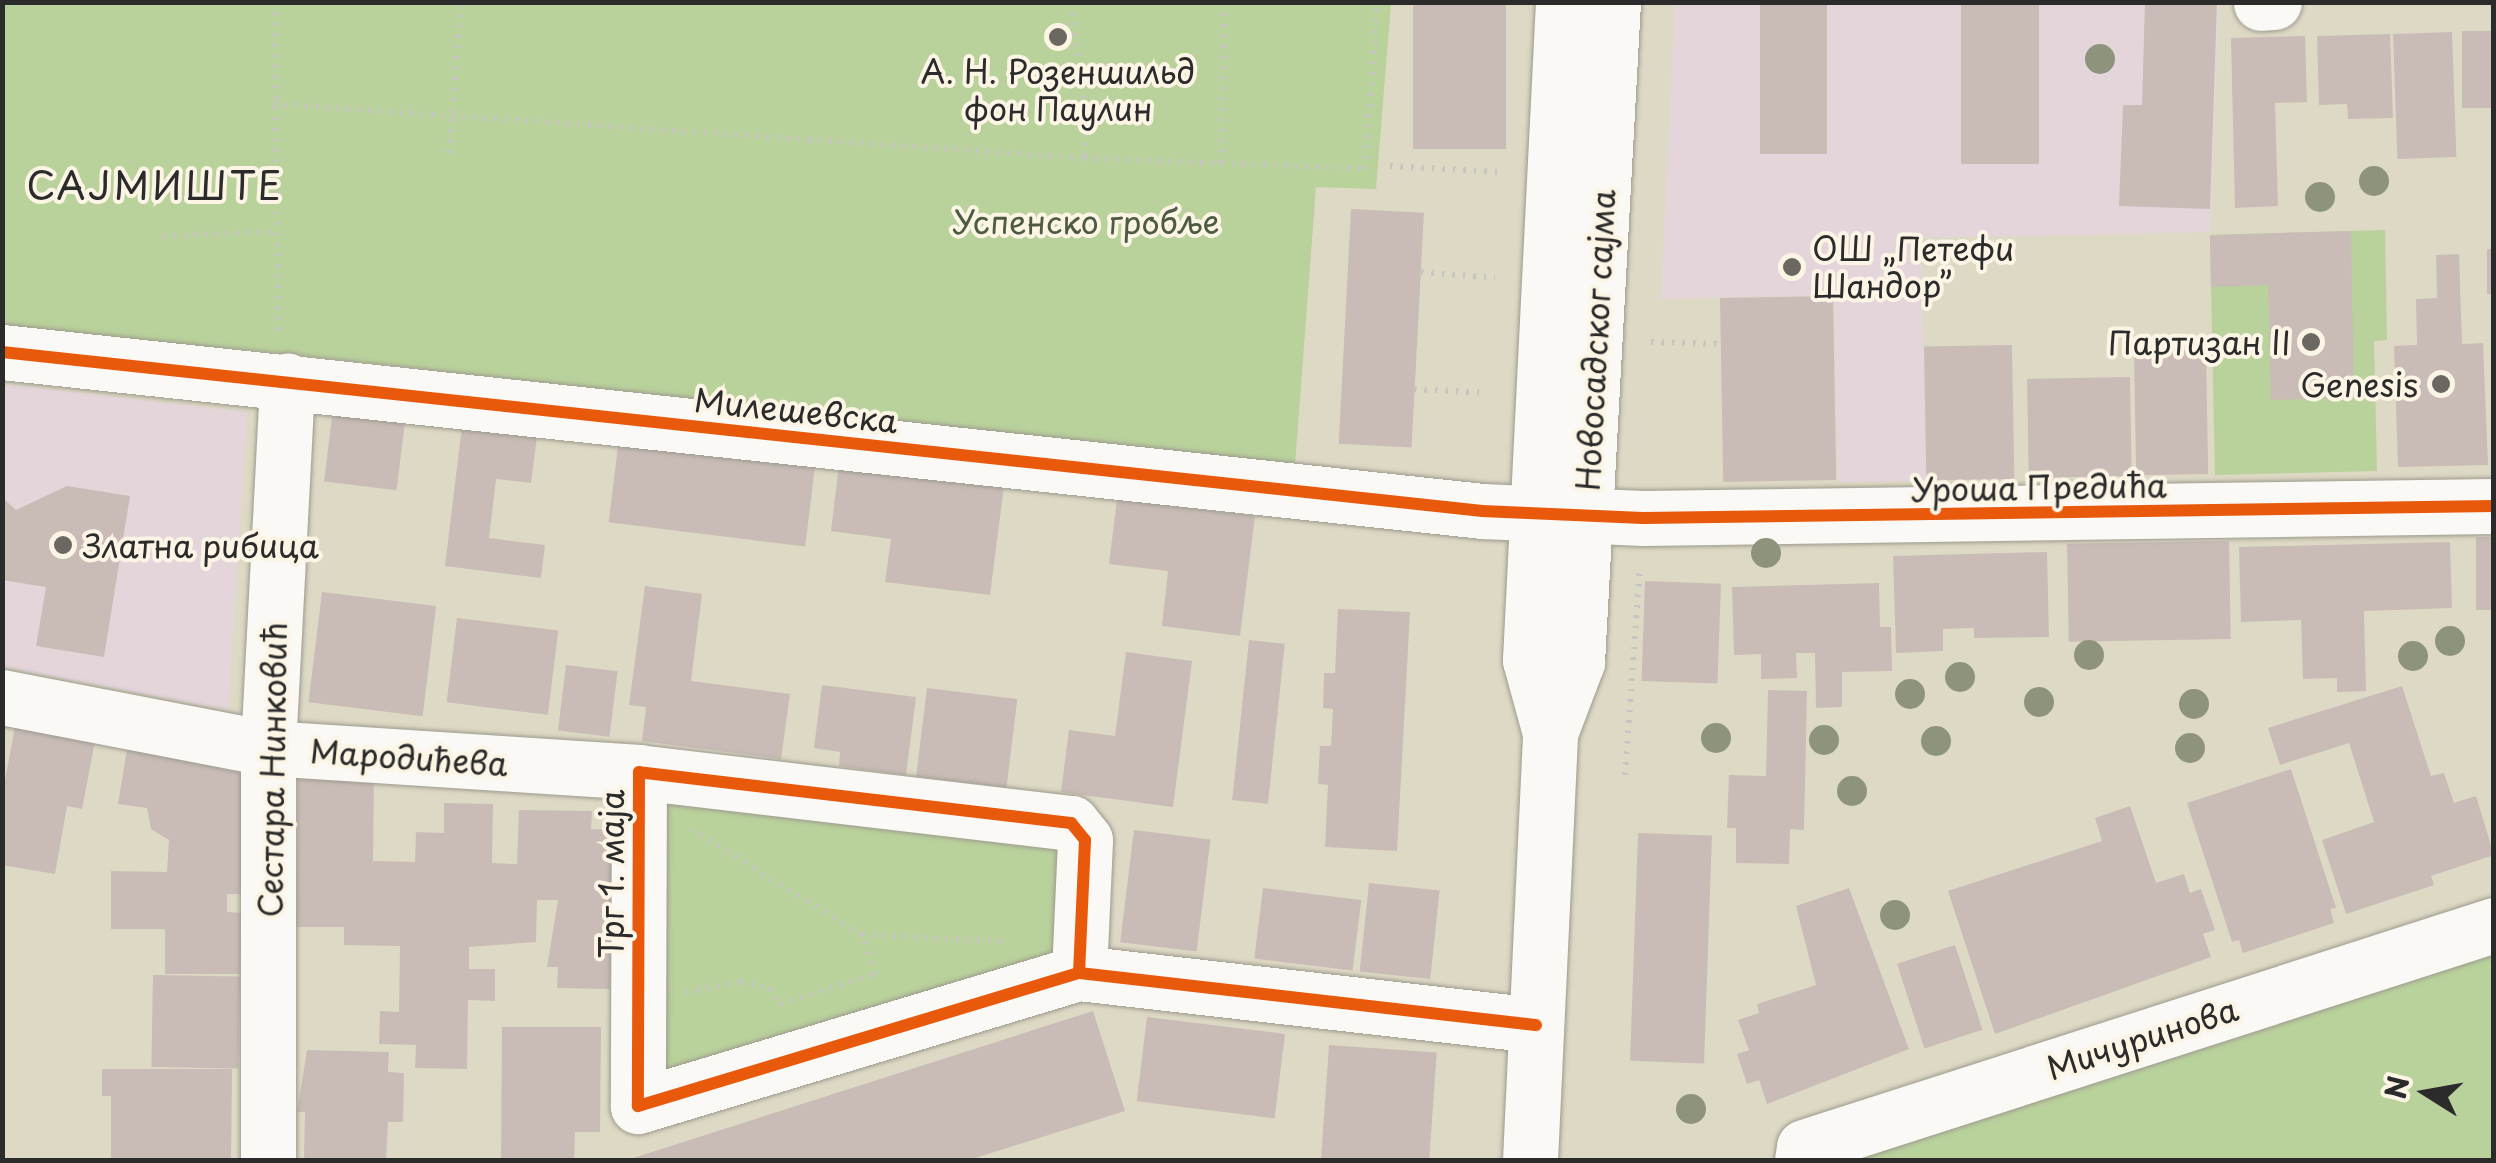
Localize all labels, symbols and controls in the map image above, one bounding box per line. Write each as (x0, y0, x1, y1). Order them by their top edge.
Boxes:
marker: А. Н. Розеншильд фон Паулин (1047, 26, 1069, 48)
place label: А. Н. Розеншильд фон Паулин (920, 53, 1196, 128)
district label: САЈМИШТЕ (27, 162, 283, 208)
street label: Новосадског сајма (1568, 188, 1622, 492)
park label: Успенско гробље (952, 202, 1220, 240)
place label: ОШ „Петефи Шандор” (1812, 230, 2014, 305)
marker: ОШ „Петефи Шандор” (1781, 256, 1803, 278)
place label: Партизан II (2108, 323, 2291, 361)
marker: Партизан II (2300, 331, 2322, 353)
place label: Genesis (2300, 365, 2418, 403)
marker: Genesis (2428, 371, 2454, 397)
street label: Милешевска (692, 380, 900, 440)
street label: Уроша Предића (1910, 466, 2168, 508)
place label: Златна рибица (83, 526, 320, 564)
marker: Златна рибица (52, 534, 74, 556)
street label: Сестара Нинковић (250, 622, 294, 918)
street label: Мародићева (309, 731, 509, 783)
street label: Трг 1. маја (592, 789, 630, 959)
street label: Мичуринова (2042, 989, 2242, 1087)
north arrow (2376, 1043, 2476, 1143)
text: N (2373, 1072, 2419, 1102)

